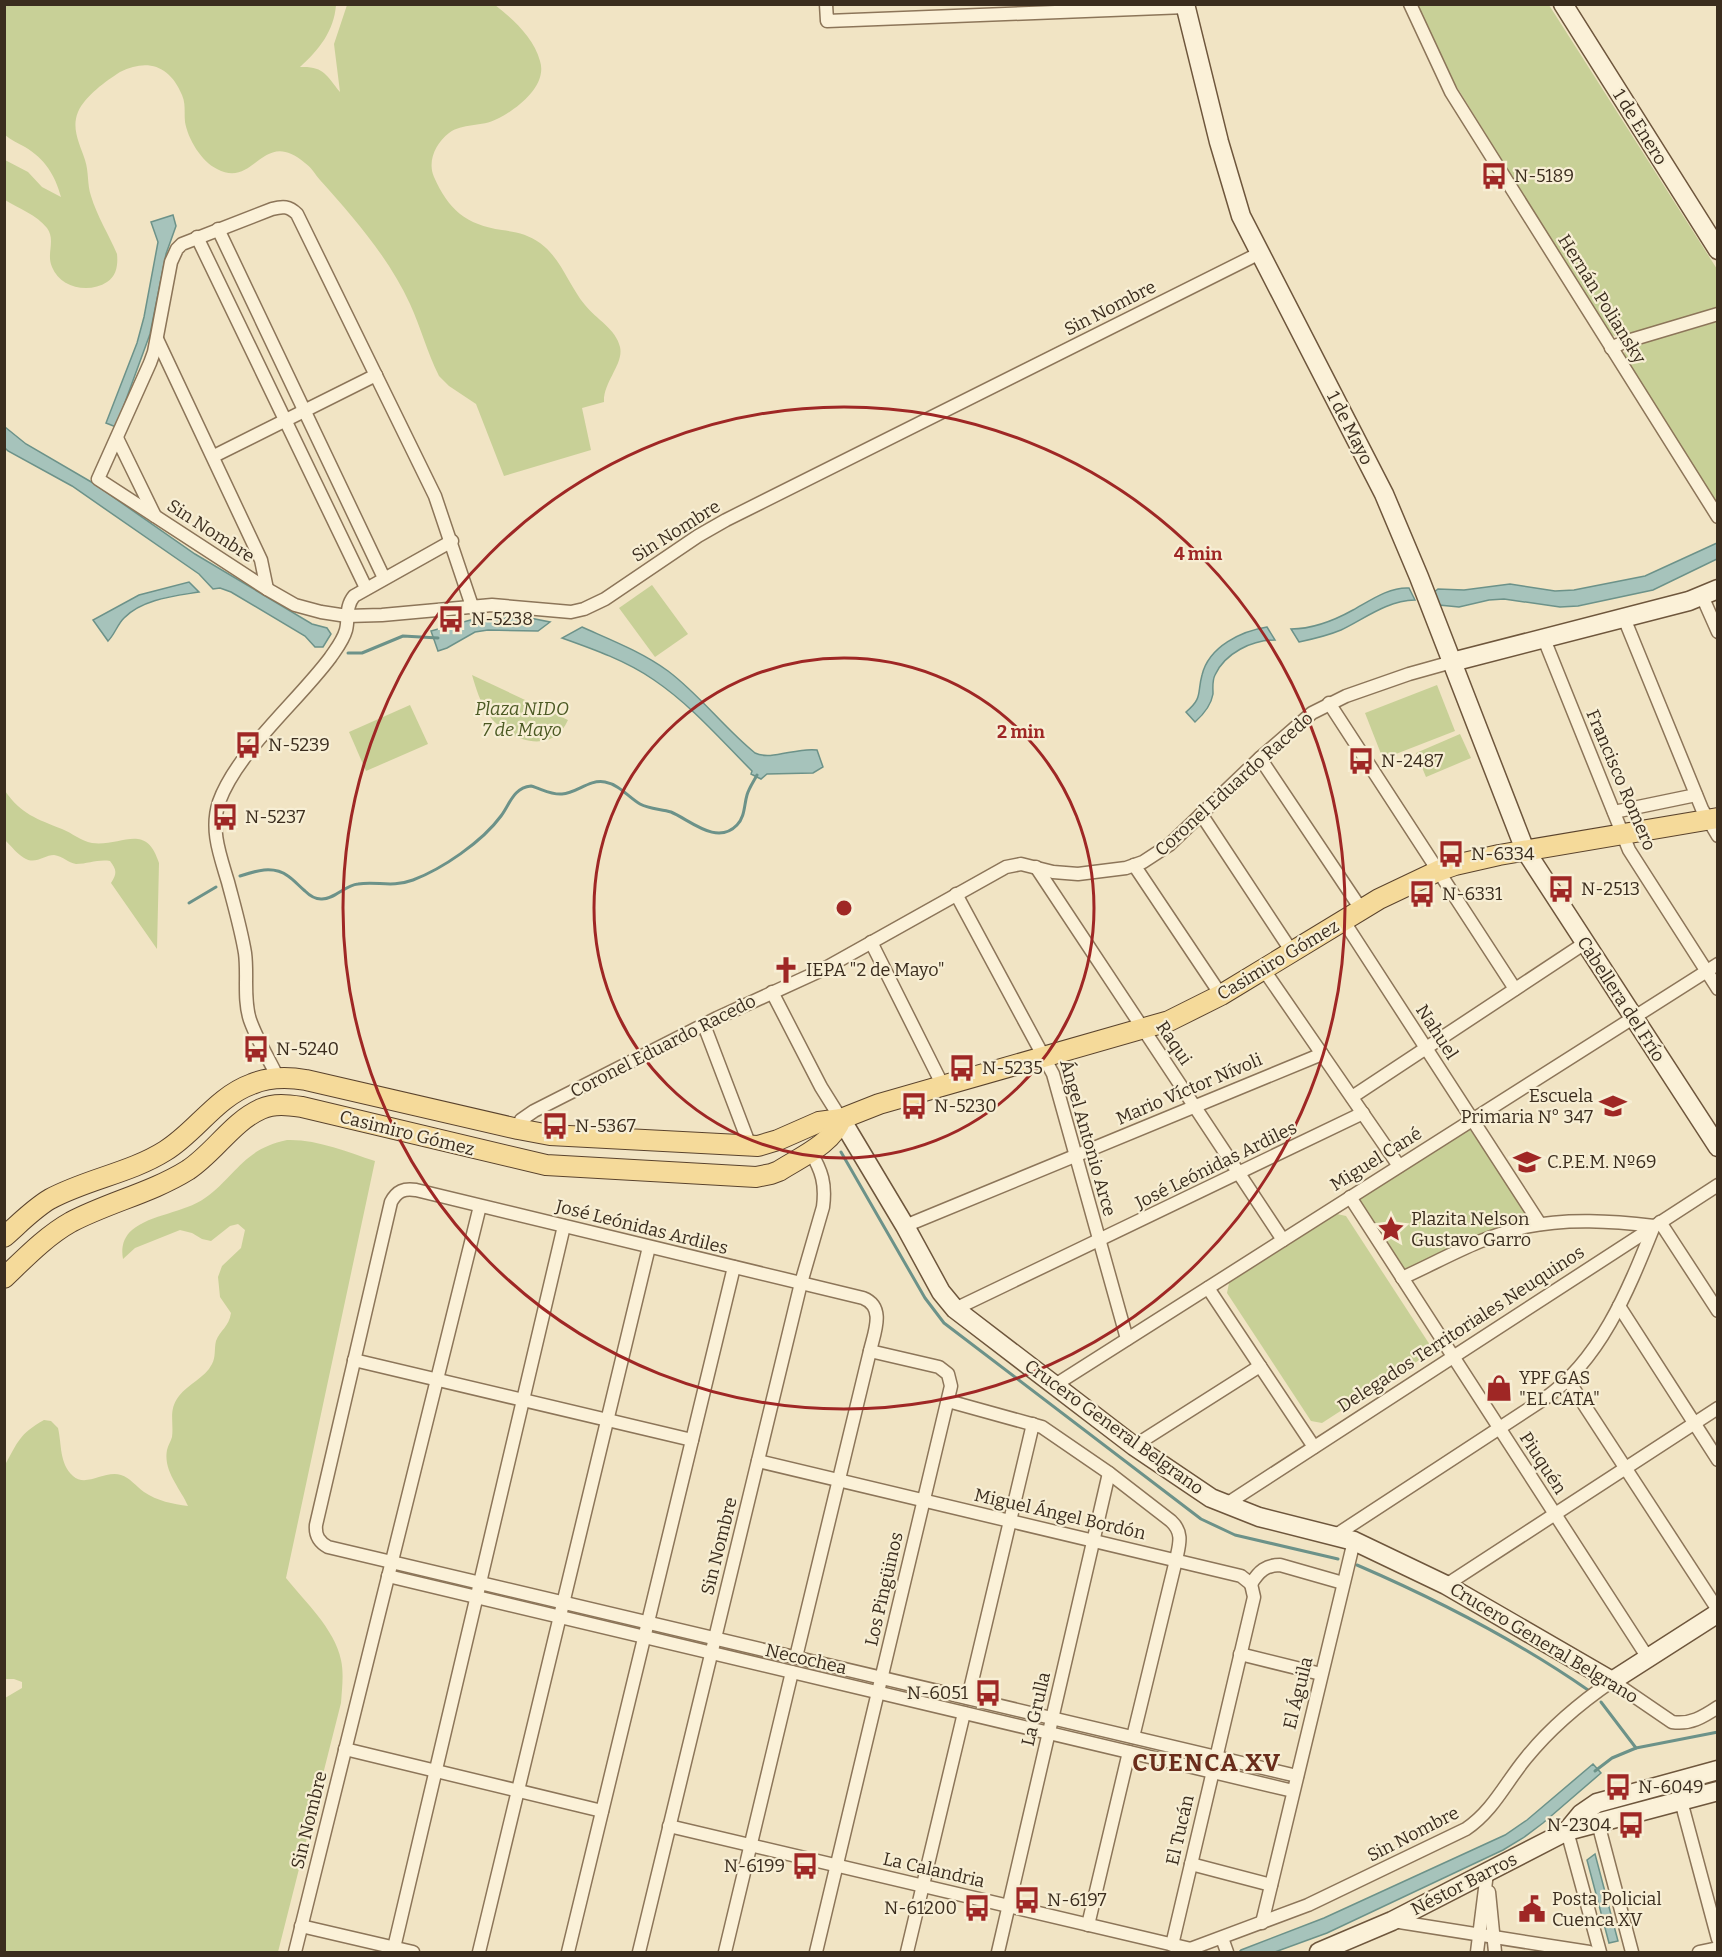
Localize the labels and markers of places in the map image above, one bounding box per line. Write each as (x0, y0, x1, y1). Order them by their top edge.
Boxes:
bus stop icon: N-5189 (1479, 161, 1509, 191)
place label: N-5189 (1514, 165, 1574, 187)
bus stop icon: N-5238 (436, 604, 466, 634)
place label: N-5238 (471, 608, 533, 630)
bus stop icon: N-5239 (233, 730, 263, 760)
place label: N-5239 (268, 734, 330, 756)
bus stop icon: N-2487 (1346, 746, 1376, 776)
place label: N-2487 (1381, 750, 1443, 772)
bus stop icon: N-5237 (210, 802, 240, 832)
place label: N-5237 (245, 806, 305, 828)
bus stop icon: N-6334 (1436, 839, 1466, 869)
place label: N-6334 (1471, 843, 1535, 865)
bus stop icon: N-2513 (1546, 874, 1576, 904)
place label: N-2513 (1581, 878, 1640, 900)
bus stop icon: N-6331 (1407, 879, 1437, 909)
place label: N-6331 (1442, 883, 1503, 905)
centre of rings (834, 898, 854, 918)
church icon: IEPA "2 de Mayo" (771, 955, 801, 985)
place label: IEPA "2 de Mayo" (806, 959, 945, 981)
bus stop icon: N-5240 (241, 1034, 271, 1064)
place label: N-5240 (276, 1038, 339, 1060)
bus stop icon: N-5235 (947, 1053, 977, 1083)
place label: N-5235 (982, 1057, 1043, 1079)
place label: Escuela Primaria N° 347 (1461, 1085, 1593, 1128)
bus stop icon: N-5230 (899, 1091, 929, 1121)
school or university icon: Escuela Primaria N° 347 (1598, 1091, 1628, 1121)
place label: N-5230 (934, 1095, 997, 1117)
bus stop icon: N-5367 (540, 1111, 570, 1141)
place label: N-5367 (575, 1115, 636, 1137)
school or university icon: C.P.E.M. Nº69 (1512, 1147, 1542, 1177)
place label: C.P.E.M. Nº69 (1547, 1151, 1657, 1173)
place label: Plazita Nelson Gustavo Garro (1411, 1208, 1531, 1251)
place icon: Plazita Nelson Gustavo Garro (1376, 1214, 1406, 1244)
place label: YPF GAS "EL CATA" (1519, 1367, 1600, 1410)
shop icon: YPF GAS "EL CATA" (1484, 1373, 1514, 1403)
bus stop icon: N-6051 (973, 1678, 1003, 1708)
place label: N-6051 (907, 1682, 969, 1704)
bus stop icon: N-6049 (1603, 1772, 1633, 1802)
place label: N-6049 (1638, 1776, 1704, 1798)
bus stop icon: N-2304 (1616, 1810, 1646, 1840)
place label: N-2304 (1547, 1814, 1611, 1836)
bus stop icon: N-6199 (790, 1851, 820, 1881)
place label: N-6199 (724, 1855, 785, 1877)
bus stop icon: N-6197 (1012, 1885, 1042, 1915)
place label: Posta Policial Cuenca XV (1552, 1888, 1662, 1931)
place label: N-6197 (1047, 1889, 1106, 1911)
bus stop icon: N-61200 (962, 1893, 992, 1923)
public building icon: Posta Policial Cuenca XV (1517, 1894, 1547, 1924)
place label: N-61200 (884, 1897, 957, 1919)

